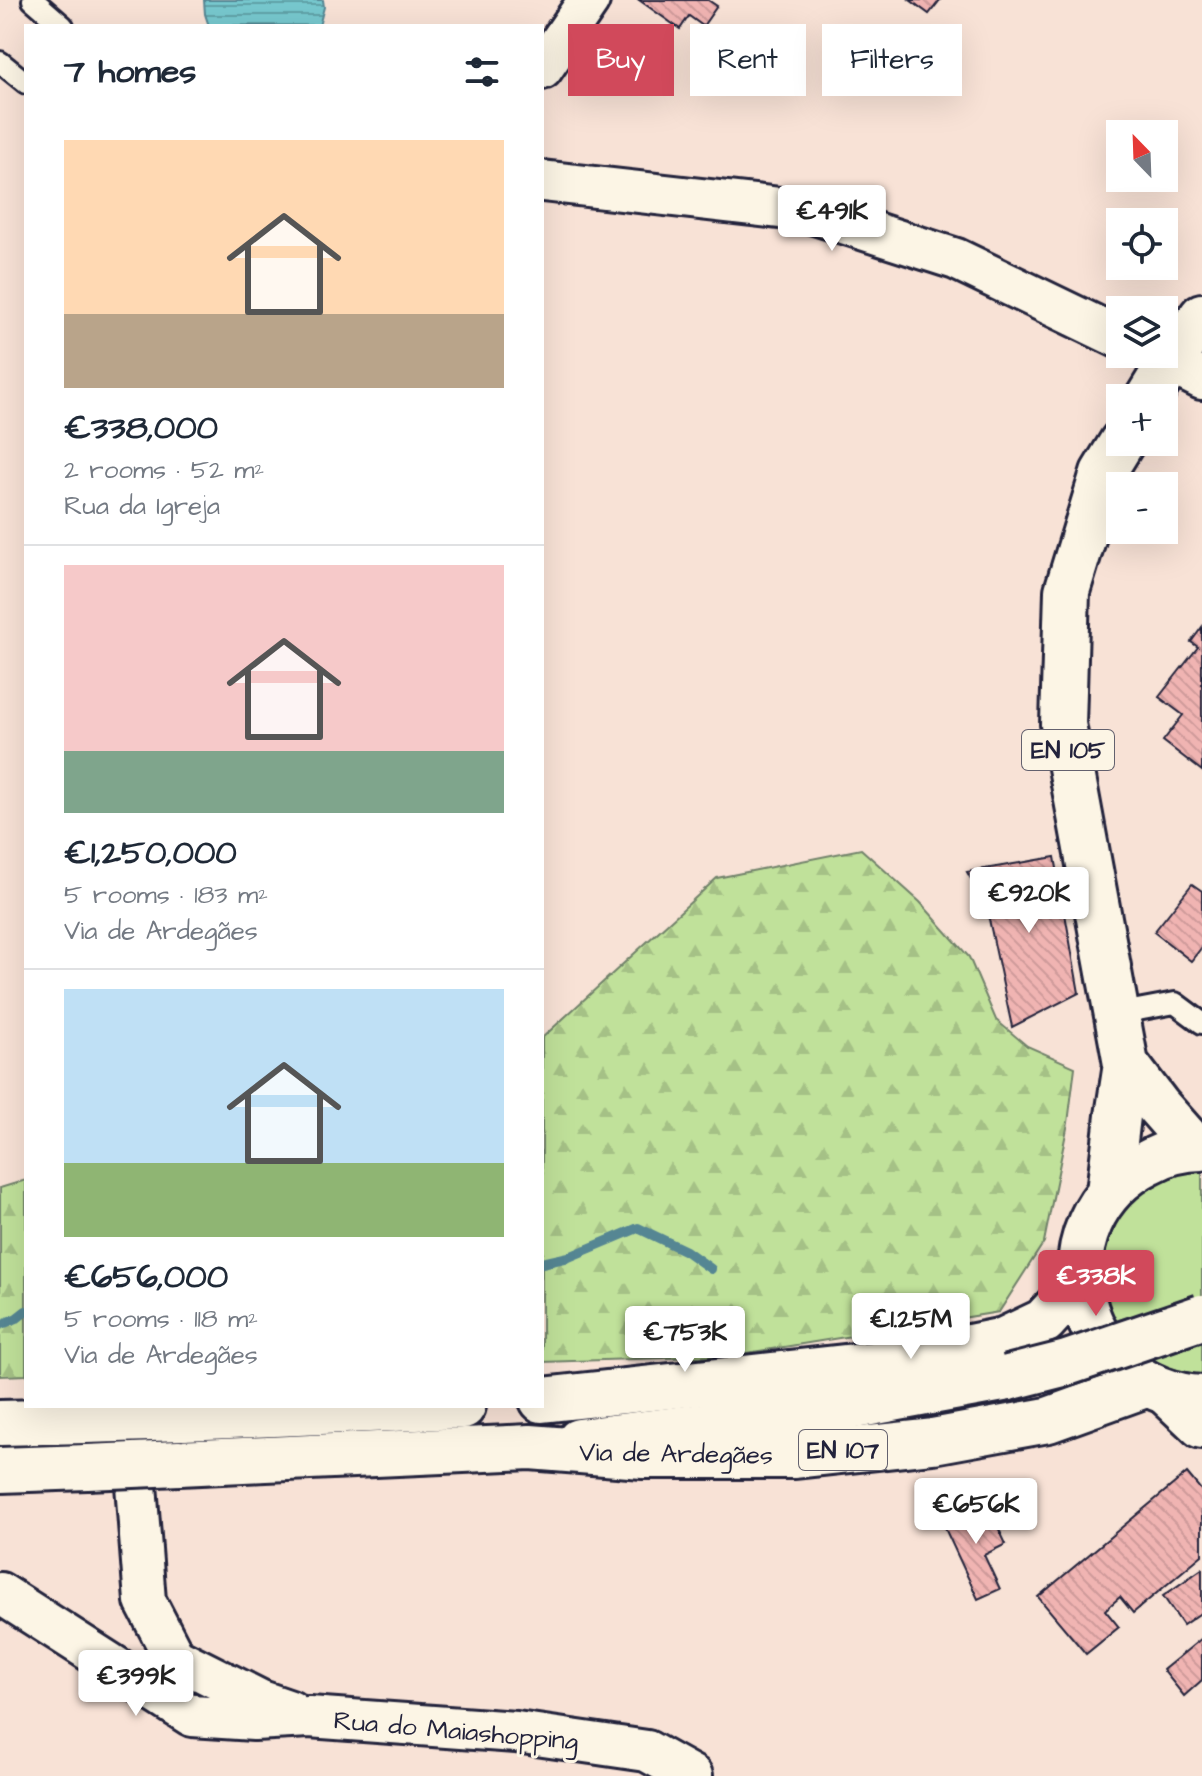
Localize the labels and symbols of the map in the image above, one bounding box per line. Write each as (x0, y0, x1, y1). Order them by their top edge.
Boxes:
north arrow (1106, 120, 1178, 192)
pin: €491K (776, 185, 888, 253)
road number: EN 105 (1022, 730, 1114, 770)
pin: €920K (973, 867, 1085, 935)
pin: €338K (1040, 1250, 1152, 1318)
pin: €1.25M (846, 1293, 976, 1361)
pin: €753K (629, 1306, 741, 1374)
road number: EN 107 (799, 1430, 887, 1470)
street label: Via de Ardegães (579, 1434, 773, 1476)
pin: €656K (920, 1478, 1032, 1546)
pin: €399K (80, 1650, 192, 1718)
street label: Rua do Maiashopping (332, 1702, 580, 1762)

